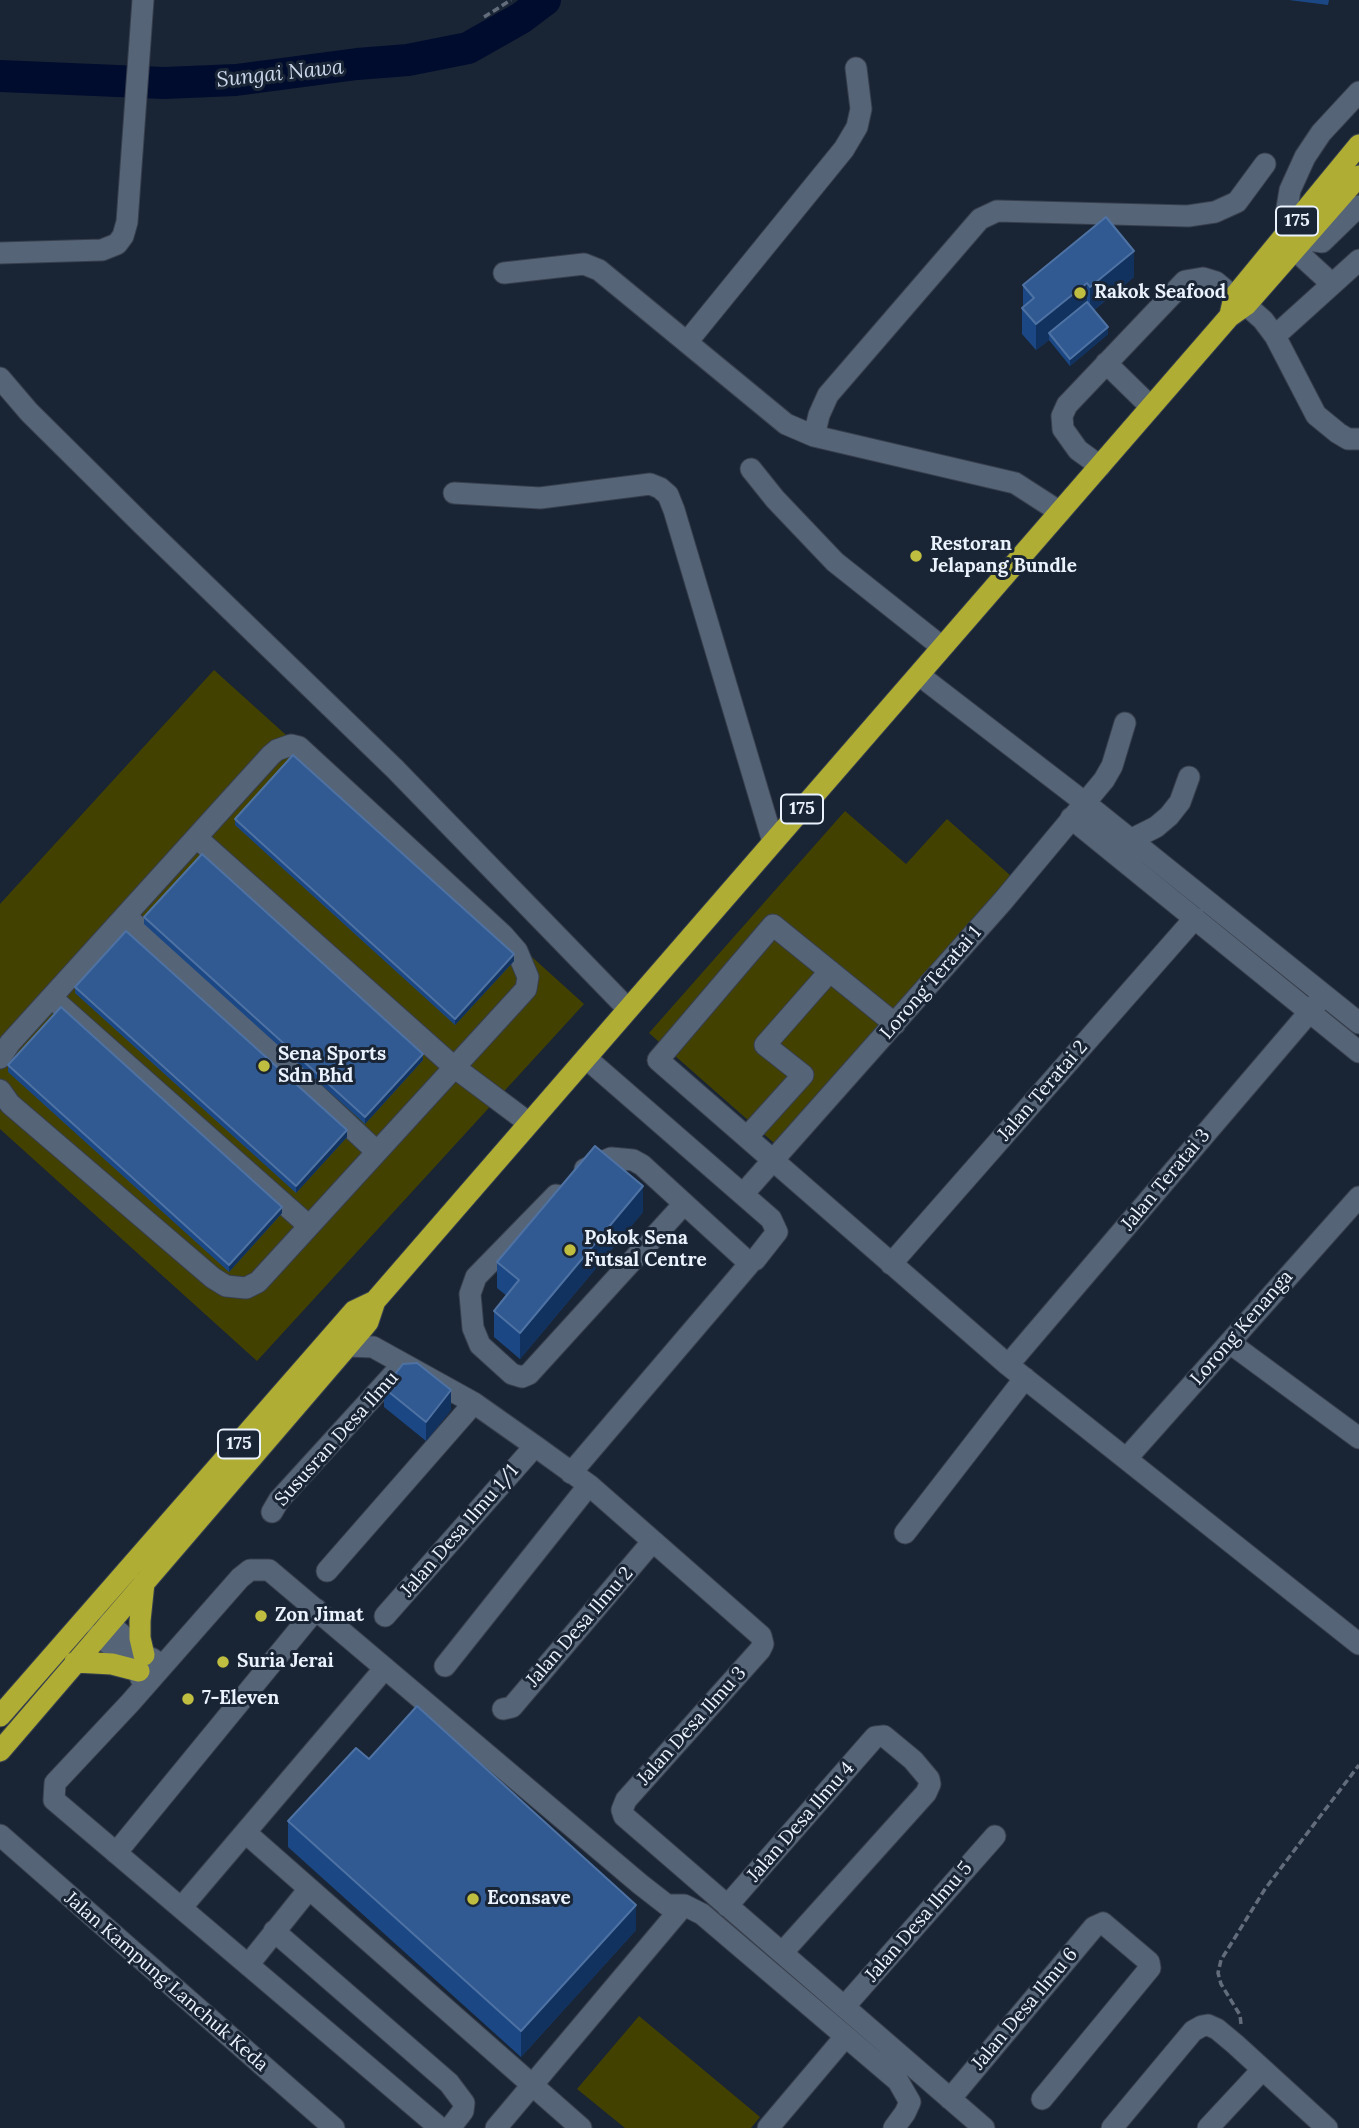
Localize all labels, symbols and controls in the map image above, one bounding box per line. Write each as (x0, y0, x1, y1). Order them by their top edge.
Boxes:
water label: Sungai Nawa (215, 55, 345, 93)
road number: 175 (1276, 206, 1318, 236)
place label: Rakok Seafood (1094, 282, 1226, 304)
marker: Rakok Seafood (1072, 285, 1088, 301)
place label: Restoran Jelapang Bundle (930, 534, 1077, 578)
marker: Restoran Jelapang Bundle (908, 548, 924, 564)
road number: 175 (781, 794, 823, 824)
street label: Lorong Teratai 1 (876, 922, 986, 1044)
street label: Jalan Teratai 2 (993, 1036, 1093, 1146)
place label: Sena Sports Sdn Bhd (278, 1044, 386, 1088)
marker: Sena Sports Sdn Bhd (256, 1058, 272, 1074)
street label: Jalan Teratai 3 (1117, 1125, 1215, 1235)
place label: Pokok Sena Futsal Centre (584, 1228, 707, 1272)
marker: Pokok Sena Futsal Centre (562, 1242, 578, 1258)
street label: Lorong Kenanga (1186, 1266, 1298, 1390)
street label: Sususran Desa Ilmu (271, 1367, 403, 1511)
road number: 175 (218, 1429, 260, 1458)
street label: Jalan Desa Ilmu 1/1 (396, 1460, 524, 1602)
street label: Jalan Desa Ilmu 2 (522, 1562, 638, 1692)
place label: Zon Jimat (275, 1605, 364, 1627)
marker: Zon Jimat (253, 1608, 269, 1624)
place label: Suria Jerai (237, 1651, 334, 1673)
marker: Suria Jerai (215, 1654, 231, 1670)
street label: Jalan Desa Ilmu 3 (633, 1662, 751, 1790)
place label: 7-Eleven (202, 1688, 279, 1710)
marker: 7-Eleven (180, 1691, 196, 1707)
street label: Jalan Desa Ilmu 4 (743, 1757, 859, 1887)
street label: Jalan Desa Ilmu 5 (861, 1857, 977, 1987)
street label: Jalan Kampung Lanchuk Keda (59, 1887, 273, 2077)
place label: Econsave (487, 1888, 571, 1910)
marker: Econsave (465, 1891, 481, 1907)
street label: Jalan Desa Ilmu 6 (967, 1943, 1083, 2075)

